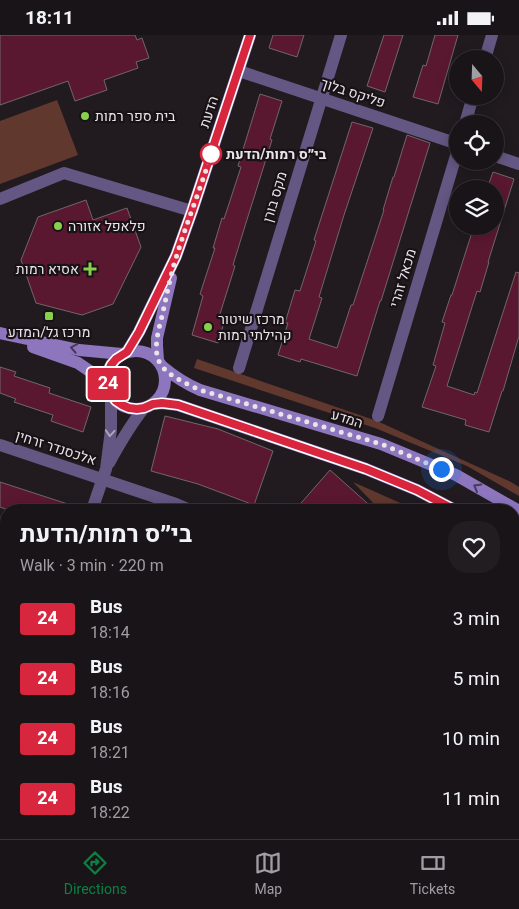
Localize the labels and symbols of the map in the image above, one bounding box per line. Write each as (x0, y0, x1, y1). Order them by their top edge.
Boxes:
north arrow (449, 50, 504, 105)
street label: פליקס בלוך (318, 73, 388, 113)
street label: הדעת (194, 93, 224, 131)
place label: בית ספר רמות (95, 106, 176, 127)
marker: בית ספר רמות (79, 110, 91, 122)
marker: בי״ס רמות/הדעת (200, 143, 222, 165)
place label: בי״ס רמות/הדעת (226, 144, 327, 165)
street label: מקס בורן (257, 169, 293, 225)
place label: פלאפל אזורה (68, 216, 146, 237)
marker: פלאפל אזורה (52, 220, 64, 232)
street label: מכאל זהרי (384, 246, 422, 310)
place label: אסיא רמות (16, 259, 79, 280)
marker: אסיא רמות (83, 262, 97, 276)
place label: מרכז שיטור קהילתי רמות (218, 309, 291, 346)
marker: מרכז גל/המדע (43, 310, 55, 322)
marker: מרכז שיטור קהילתי רמות (202, 321, 214, 333)
place label: מרכז גל/המדע (8, 322, 90, 343)
one-way arrow (69, 344, 78, 354)
line badge: 24 (86, 368, 130, 400)
street label: המדע (328, 404, 366, 434)
street label: אלכסנדר זרחין (13, 425, 99, 471)
one-way arrow (105, 429, 116, 437)
your location (429, 457, 454, 482)
one-way arrow (473, 483, 482, 493)

